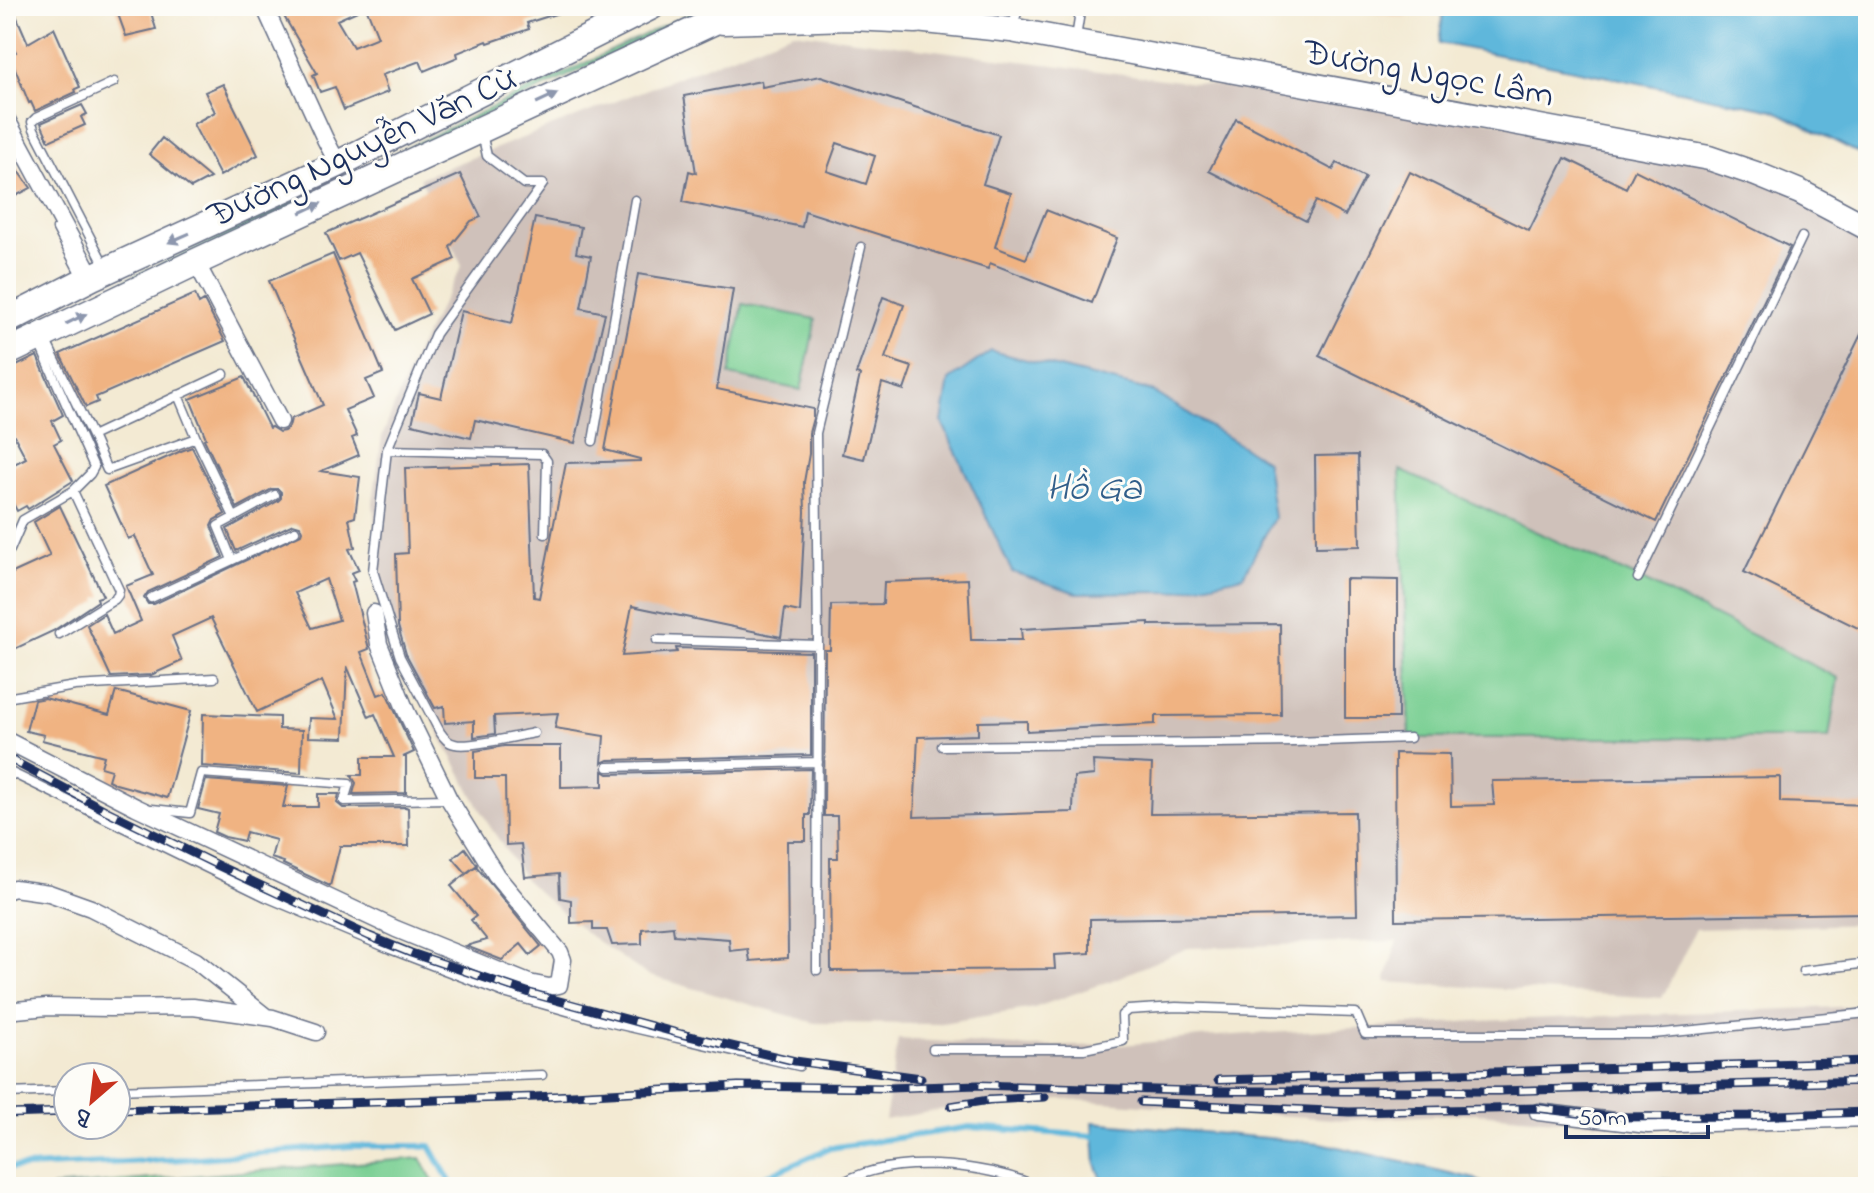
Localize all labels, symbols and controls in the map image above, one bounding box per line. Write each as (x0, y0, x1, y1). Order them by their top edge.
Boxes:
street label: Đường Ngọc Lâm (1298, 27, 1558, 124)
street label: Đường Nguyễn Văn Cừ (199, 54, 526, 244)
one-way arrow (535, 91, 559, 105)
one-way arrow (300, 201, 323, 215)
one-way arrow (168, 231, 191, 245)
one-way arrow (65, 313, 88, 326)
water label: Hồ Ga (1046, 462, 1142, 518)
north arrow (52, 1061, 132, 1141)
scale bar (1566, 1089, 1708, 1139)
text: B (70, 1098, 99, 1134)
text: 50 m (1578, 1102, 1627, 1137)

